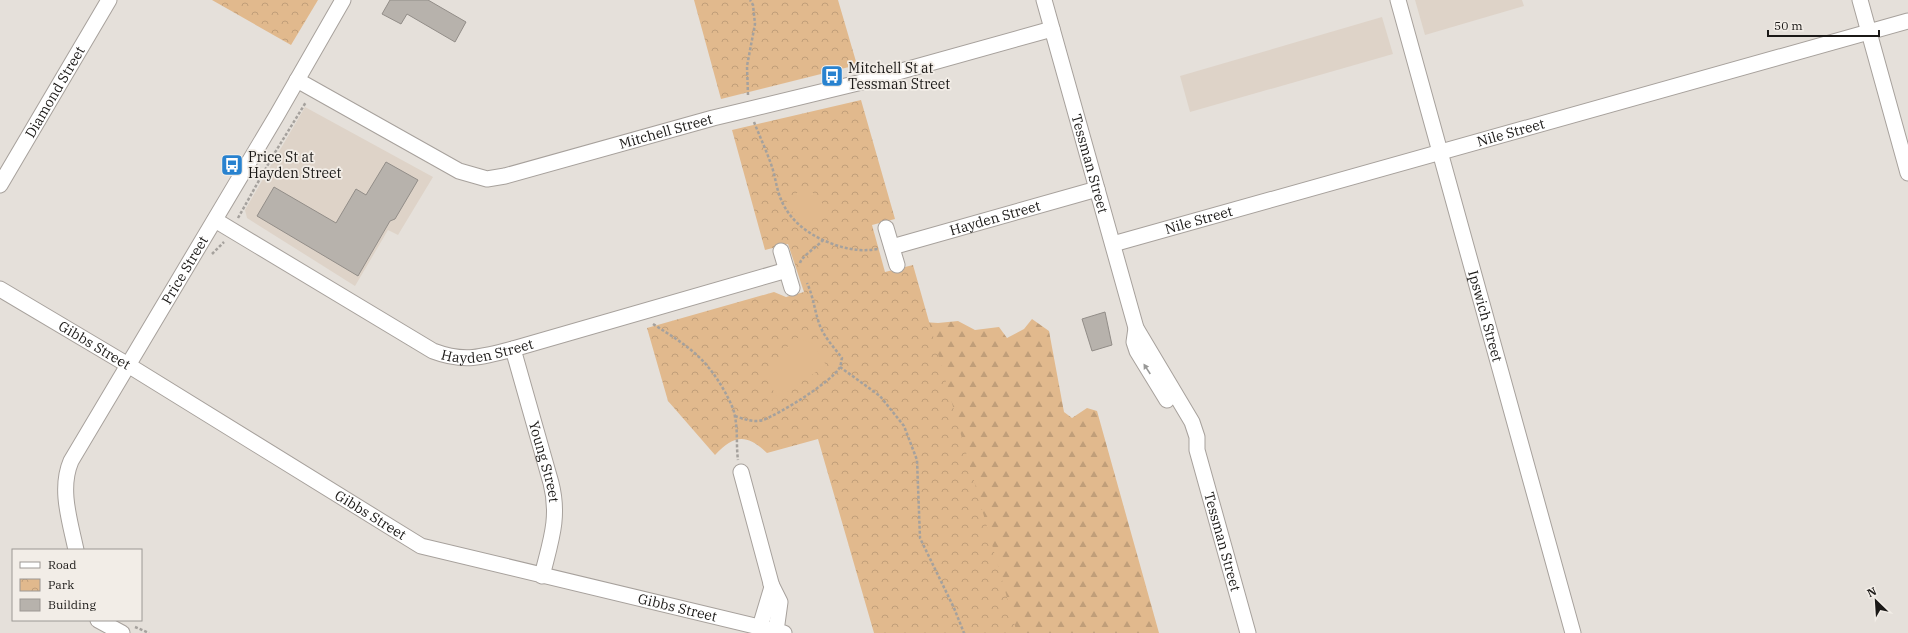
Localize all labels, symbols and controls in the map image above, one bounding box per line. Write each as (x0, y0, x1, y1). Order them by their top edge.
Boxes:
scale bar (1768, 12, 1879, 38)
text: 50 m (1774, 18, 1803, 33)
street label: Diamond Street (21, 43, 89, 141)
place label: Mitchell St at Tessman Street (848, 59, 950, 93)
bus stop icon: Mitchell St at Tessman Street (819, 63, 845, 89)
street label: Mitchell Street (617, 110, 714, 153)
street label: Tessman Street (1067, 112, 1112, 215)
street label: Nile Street (1475, 114, 1547, 151)
place label: Price St at Hayden Street (248, 148, 341, 182)
bus stop icon: Price St at Hayden Street (219, 152, 245, 178)
street label: Hayden Street (948, 196, 1042, 239)
street label: Nile Street (1163, 202, 1235, 238)
street label: Price Street (157, 232, 212, 307)
street label: Ipswich Street (1464, 268, 1507, 364)
street label: Gibbs Street (55, 317, 134, 374)
street label: Hayden Street (439, 335, 535, 367)
one-way arrow (1144, 363, 1151, 375)
street label: Young Street (525, 419, 563, 503)
street label: Gibbs Street (332, 486, 410, 544)
street label: Tessman Street (1200, 490, 1245, 593)
legend (12, 549, 142, 621)
text: Road (48, 557, 77, 572)
text: Park (48, 577, 74, 592)
north arrow (1856, 581, 1896, 621)
text: N (1865, 584, 1879, 600)
street label: Gibbs Street (636, 589, 719, 626)
text: Building (48, 597, 96, 612)

